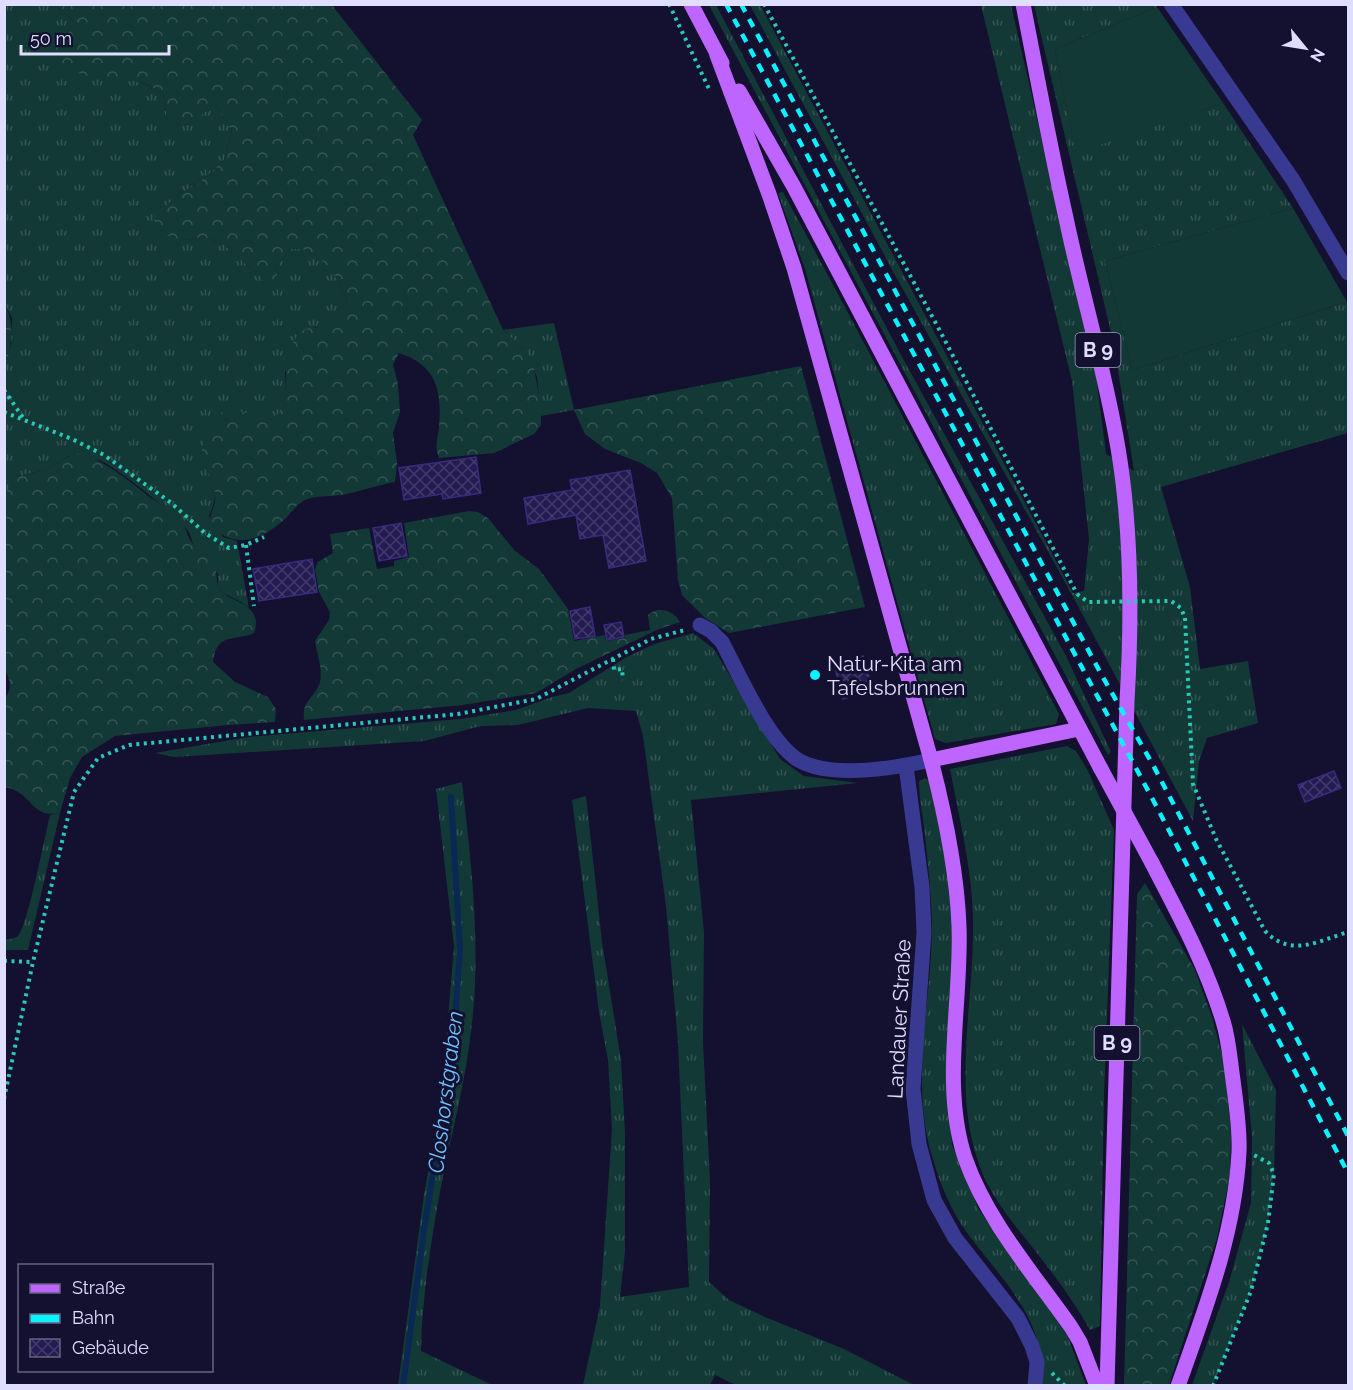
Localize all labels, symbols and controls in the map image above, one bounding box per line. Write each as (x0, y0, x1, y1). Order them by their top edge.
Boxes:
scale bar (21, 18, 170, 56)
north arrow (1275, 18, 1335, 78)
text: 50 m (30, 28, 72, 49)
text: N (1306, 45, 1329, 65)
road number: B 9 (1076, 333, 1120, 367)
place label: Natur-Kita am Tafelsbrunnen (827, 651, 966, 700)
marker: Natur-Kita am Tafelsbrunnen (808, 668, 822, 682)
street label: Landauer Straße (882, 939, 916, 1099)
water label: Closhorstgraben (422, 1009, 468, 1175)
road number: B 9 (1094, 1026, 1140, 1060)
legend (18, 1264, 213, 1372)
text: Straße (72, 1277, 126, 1298)
text: Bahn (72, 1307, 115, 1328)
text: Gebäude (72, 1337, 149, 1358)

